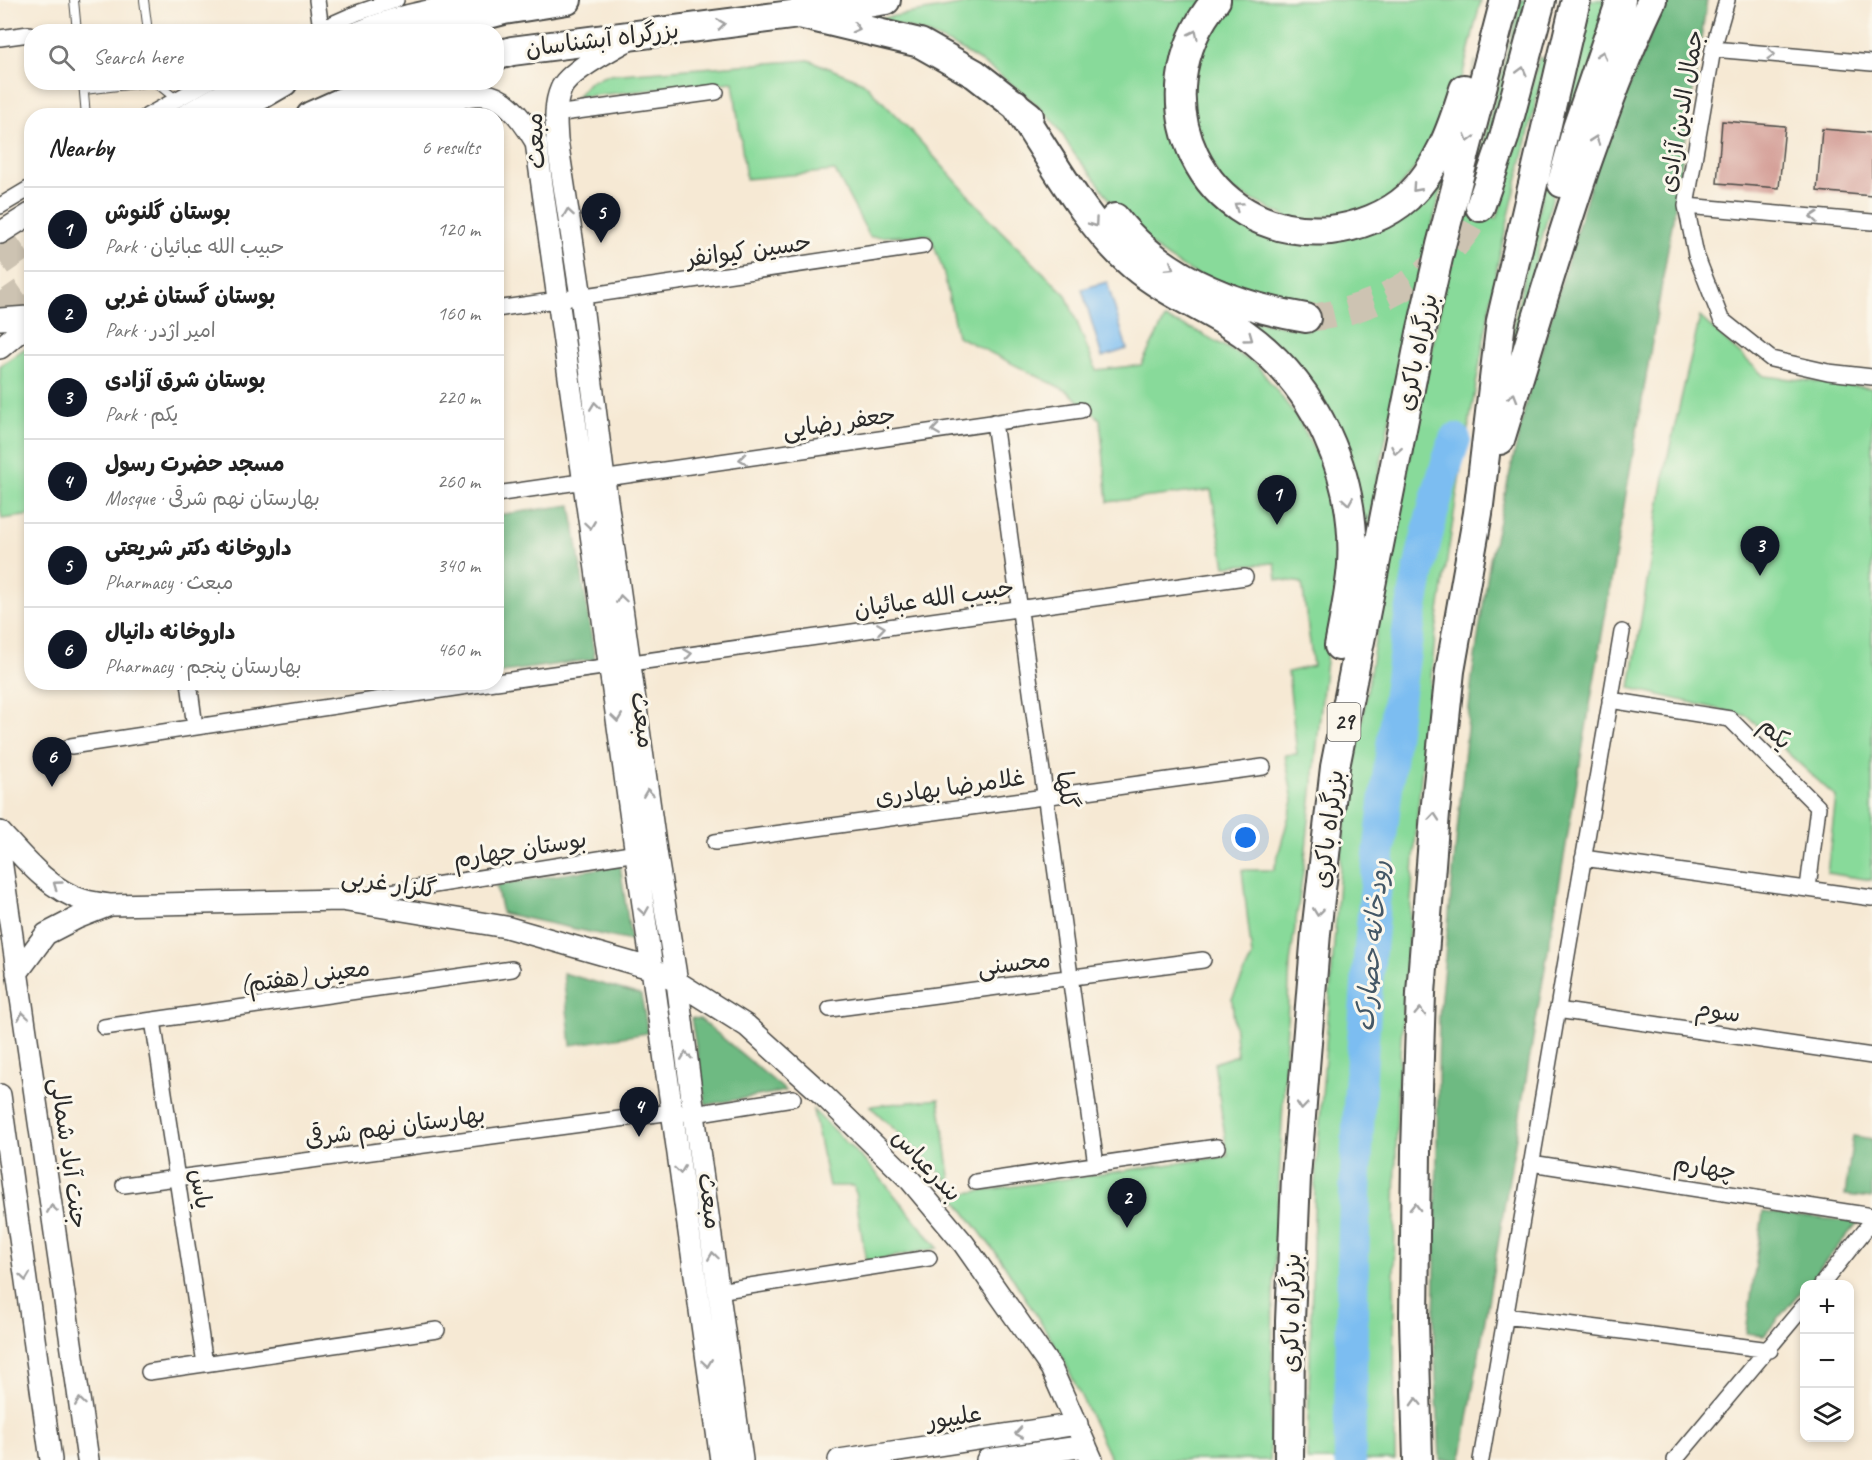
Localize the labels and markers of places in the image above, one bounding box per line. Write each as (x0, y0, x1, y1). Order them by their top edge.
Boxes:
pin: 5 (582, 194, 620, 243)
pin: 1 (1258, 476, 1296, 525)
pin: 3 (1740, 526, 1780, 576)
pin: 6 (32, 738, 72, 787)
pin: 4 (620, 1088, 658, 1137)
pin: 2 (1108, 1178, 1146, 1228)

